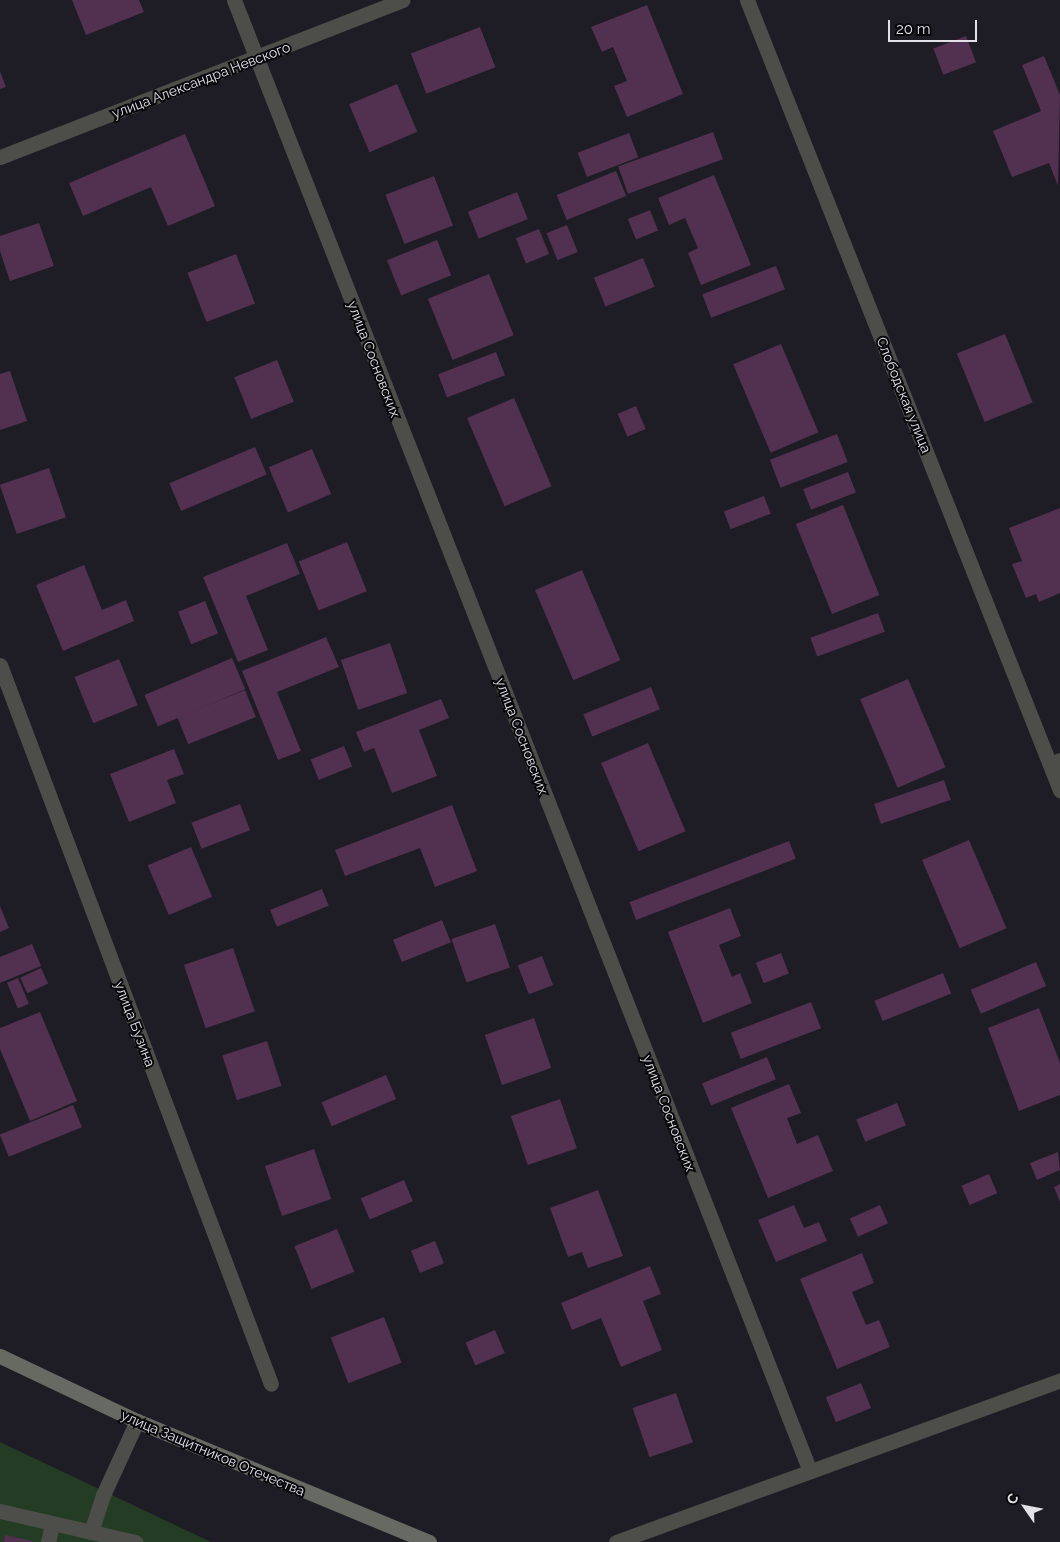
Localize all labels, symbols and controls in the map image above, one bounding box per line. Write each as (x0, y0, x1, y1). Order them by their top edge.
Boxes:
scale bar (890, 10, 979, 42)
text: 20 m (896, 20, 931, 38)
street label: улица Александра Невского (109, 38, 293, 122)
street label: улица Сосновских (344, 299, 404, 419)
street label: Слободская улица (873, 334, 935, 456)
street label: улица Сосновских (492, 676, 552, 796)
street label: улица Бузина (111, 979, 159, 1069)
street label: улица Сосновских (639, 1053, 699, 1173)
street label: улица Защитников Отечества (119, 1407, 307, 1499)
north arrow (1000, 1482, 1050, 1532)
text: С (1003, 1490, 1022, 1507)

